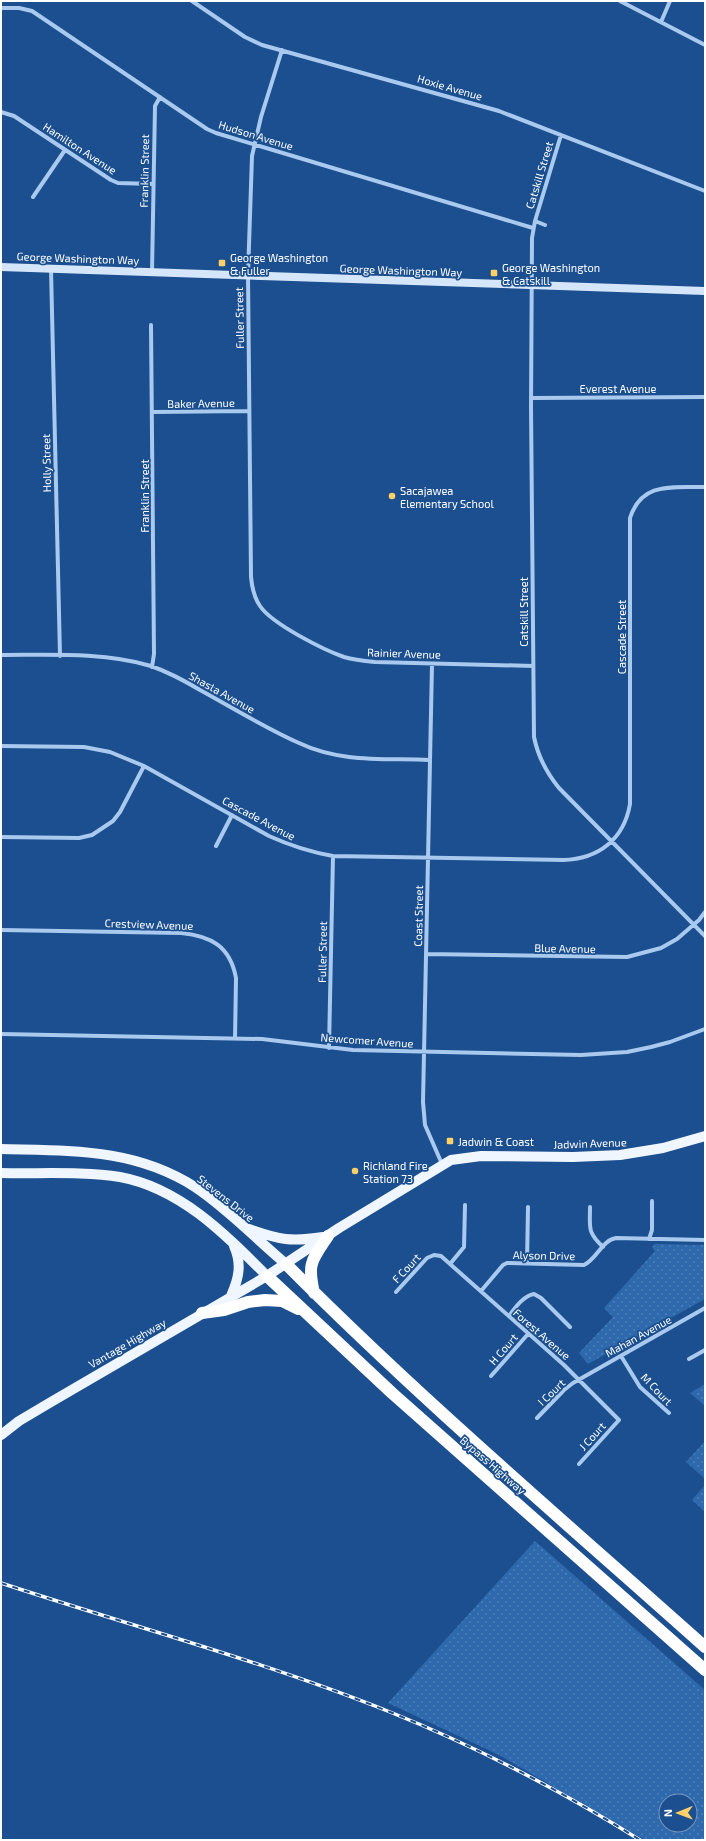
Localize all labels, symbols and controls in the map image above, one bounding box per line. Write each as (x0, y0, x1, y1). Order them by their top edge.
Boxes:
street label: Hoxie Avenue (416, 72, 484, 103)
street label: Hudson Avenue (217, 117, 295, 153)
street label: Hamilton Avenue (41, 119, 119, 177)
street label: Franklin Street (137, 134, 151, 208)
street label: Catskill Street (523, 140, 555, 210)
street label: George Washington Way (17, 249, 140, 267)
place label: George Washington & Fuller (230, 251, 328, 277)
marker: George Washington & Fuller (217, 258, 227, 268)
street label: George Washington Way (340, 261, 463, 279)
place label: George Washington & Catskill (502, 261, 600, 287)
marker: George Washington & Catskill (489, 268, 499, 278)
street label: Fuller Street (232, 287, 246, 349)
street label: Everest Avenue (580, 382, 657, 395)
street label: Baker Avenue (167, 396, 235, 410)
street label: Holly Street (39, 434, 53, 492)
street label: Franklin Street (138, 459, 151, 533)
place label: Sacajawea Elementary School (400, 484, 494, 510)
marker: Sacajawea Elementary School (387, 491, 397, 501)
street label: Catskill Street (517, 577, 530, 647)
street label: Cascade Street (615, 600, 628, 674)
street label: Rainier Avenue (367, 645, 441, 661)
street label: Shasta Avenue (187, 669, 257, 716)
street label: Cascade Avenue (220, 793, 298, 843)
street label: Coast Street (411, 885, 425, 947)
street label: Crestview Avenue (105, 916, 194, 932)
street label: Fuller Street (315, 921, 329, 983)
street label: Blue Avenue (534, 941, 596, 955)
street label: Newcomer Avenue (320, 1030, 414, 1050)
place label: Jadwin & Coast (458, 1135, 534, 1148)
street label: Jadwin Avenue (553, 1135, 627, 1151)
marker: Jadwin & Coast (445, 1136, 455, 1146)
place label: Richland Fire Station 73 (363, 1159, 428, 1185)
marker: Richland Fire Station 73 (350, 1166, 360, 1176)
street label: Stevens Drive (195, 1172, 257, 1224)
street label: Alyson Drive (513, 1248, 575, 1262)
street label: F Court (389, 1251, 423, 1285)
street label: Forest Avenue (511, 1306, 573, 1362)
street label: Mahan Avenue (603, 1312, 673, 1360)
street label: Vantage Highway (86, 1316, 168, 1370)
street label: H Court (486, 1331, 520, 1367)
street label: M Court (639, 1370, 675, 1408)
street label: I Court (535, 1376, 567, 1408)
street label: J Court (576, 1419, 608, 1453)
street label: Bypass Highway (458, 1433, 528, 1497)
north arrow (658, 1793, 698, 1833)
text: N (661, 1809, 674, 1817)

